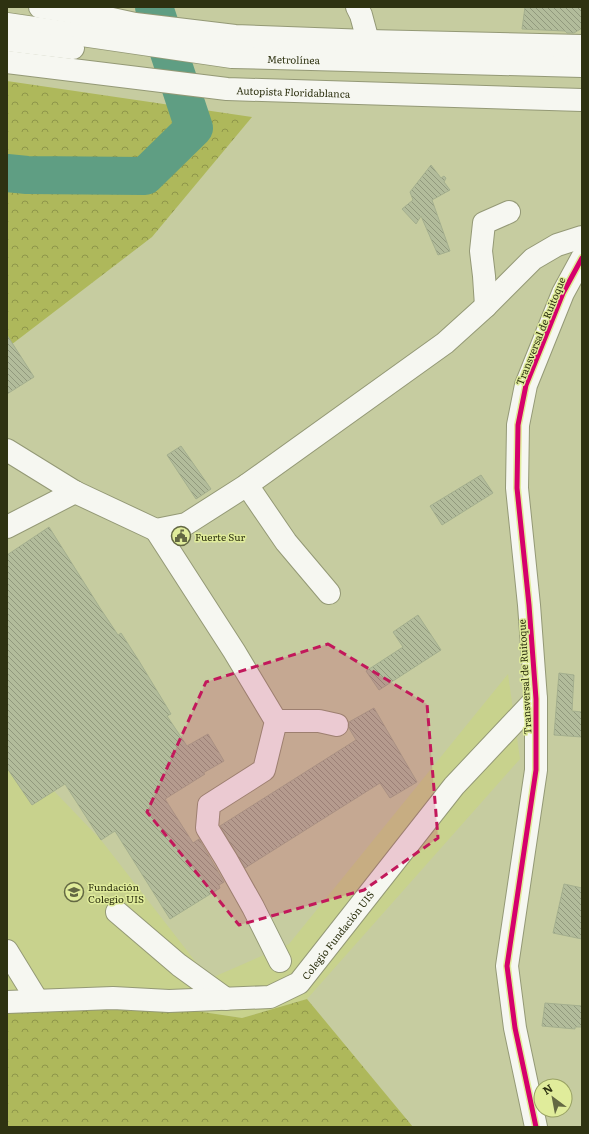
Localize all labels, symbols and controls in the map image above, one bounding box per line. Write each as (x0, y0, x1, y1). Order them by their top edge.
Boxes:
street label: Metrolínea (267, 50, 321, 67)
street label: Autopista Floridablanca (236, 82, 351, 100)
street label: Transversal de Ruitoque (511, 275, 569, 387)
public building icon: Fuerte Sur (170, 525, 192, 547)
place label: Fuerte Sur (195, 529, 246, 544)
street label: Transversal de Ruitoque (513, 619, 535, 735)
place label: Fundación Colegio UIS (88, 879, 144, 906)
school or university icon: Fundación Colegio UIS (63, 881, 85, 903)
street label: Colegio Fundación UIS (297, 887, 377, 982)
north arrow (533, 1078, 573, 1118)
text: N (539, 1079, 555, 1098)

